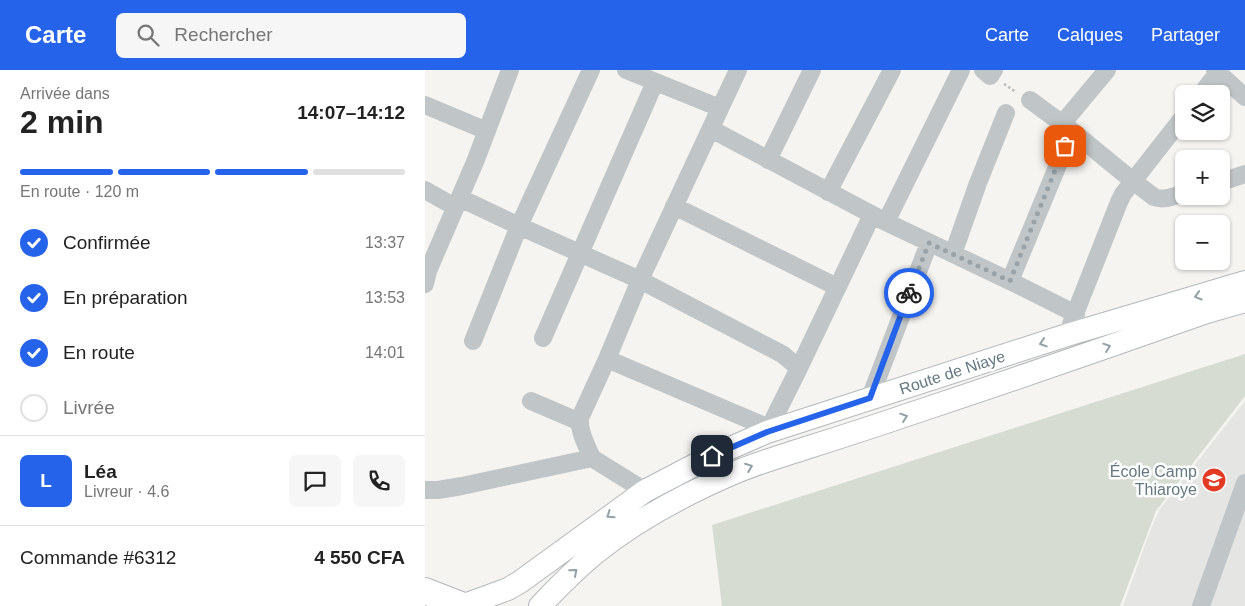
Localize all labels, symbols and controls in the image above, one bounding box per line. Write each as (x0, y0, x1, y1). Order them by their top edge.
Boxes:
search box (116, 13, 466, 58)
text: Carte (25, 21, 86, 48)
icon: search (134, 21, 162, 49)
text: Rechercher (174, 24, 273, 45)
text: Carte (985, 25, 1029, 45)
text: Calques (1057, 25, 1123, 45)
text: Partager (1151, 25, 1220, 45)
text: Arrivée dans (20, 85, 110, 102)
map controls (1175, 85, 1230, 270)
button: layers (1175, 85, 1230, 140)
text: 14:07–14:12 (297, 102, 405, 123)
text: 2 min (20, 104, 104, 140)
pin (1044, 125, 1086, 167)
icon: bag (1051, 132, 1079, 160)
button: + (1175, 150, 1230, 205)
text: En route · 120 m (20, 183, 139, 200)
button: − (1175, 215, 1230, 270)
icon: check (20, 229, 48, 257)
text: Confirmée (63, 232, 151, 253)
text: 13:37 (365, 234, 405, 251)
courier (884, 268, 934, 318)
icon: bike (895, 279, 923, 307)
icon: check (20, 284, 48, 312)
text: En préparation (63, 287, 188, 308)
text: 13:53 (365, 289, 405, 306)
one-way arrow (1195, 290, 1203, 300)
one-way arrow (1039, 337, 1047, 347)
icon: check (20, 339, 48, 367)
text: En route (63, 342, 135, 363)
one-way arrow (1103, 343, 1111, 353)
text: 14:01 (365, 344, 405, 361)
street label: Route de Niaye (897, 347, 1007, 398)
text: Livrée (63, 397, 115, 418)
one-way arrow (899, 412, 908, 422)
pin (691, 435, 733, 477)
icon: home (698, 442, 726, 470)
button: chat (289, 455, 341, 507)
button: phone (353, 455, 405, 507)
text: Léa (84, 461, 117, 482)
place label: École Camp Thiaroye (1110, 462, 1197, 498)
one-way arrow (745, 463, 753, 473)
school or university icon: École Camp Thiaroye (1201, 467, 1227, 493)
text: L (40, 470, 52, 491)
text: Livreur · 4.6 (84, 483, 169, 500)
one-way arrow (606, 509, 616, 518)
text: Commande #6312 (20, 547, 176, 568)
text: 4 550 CFA (314, 547, 405, 568)
one-way arrow (569, 568, 578, 577)

